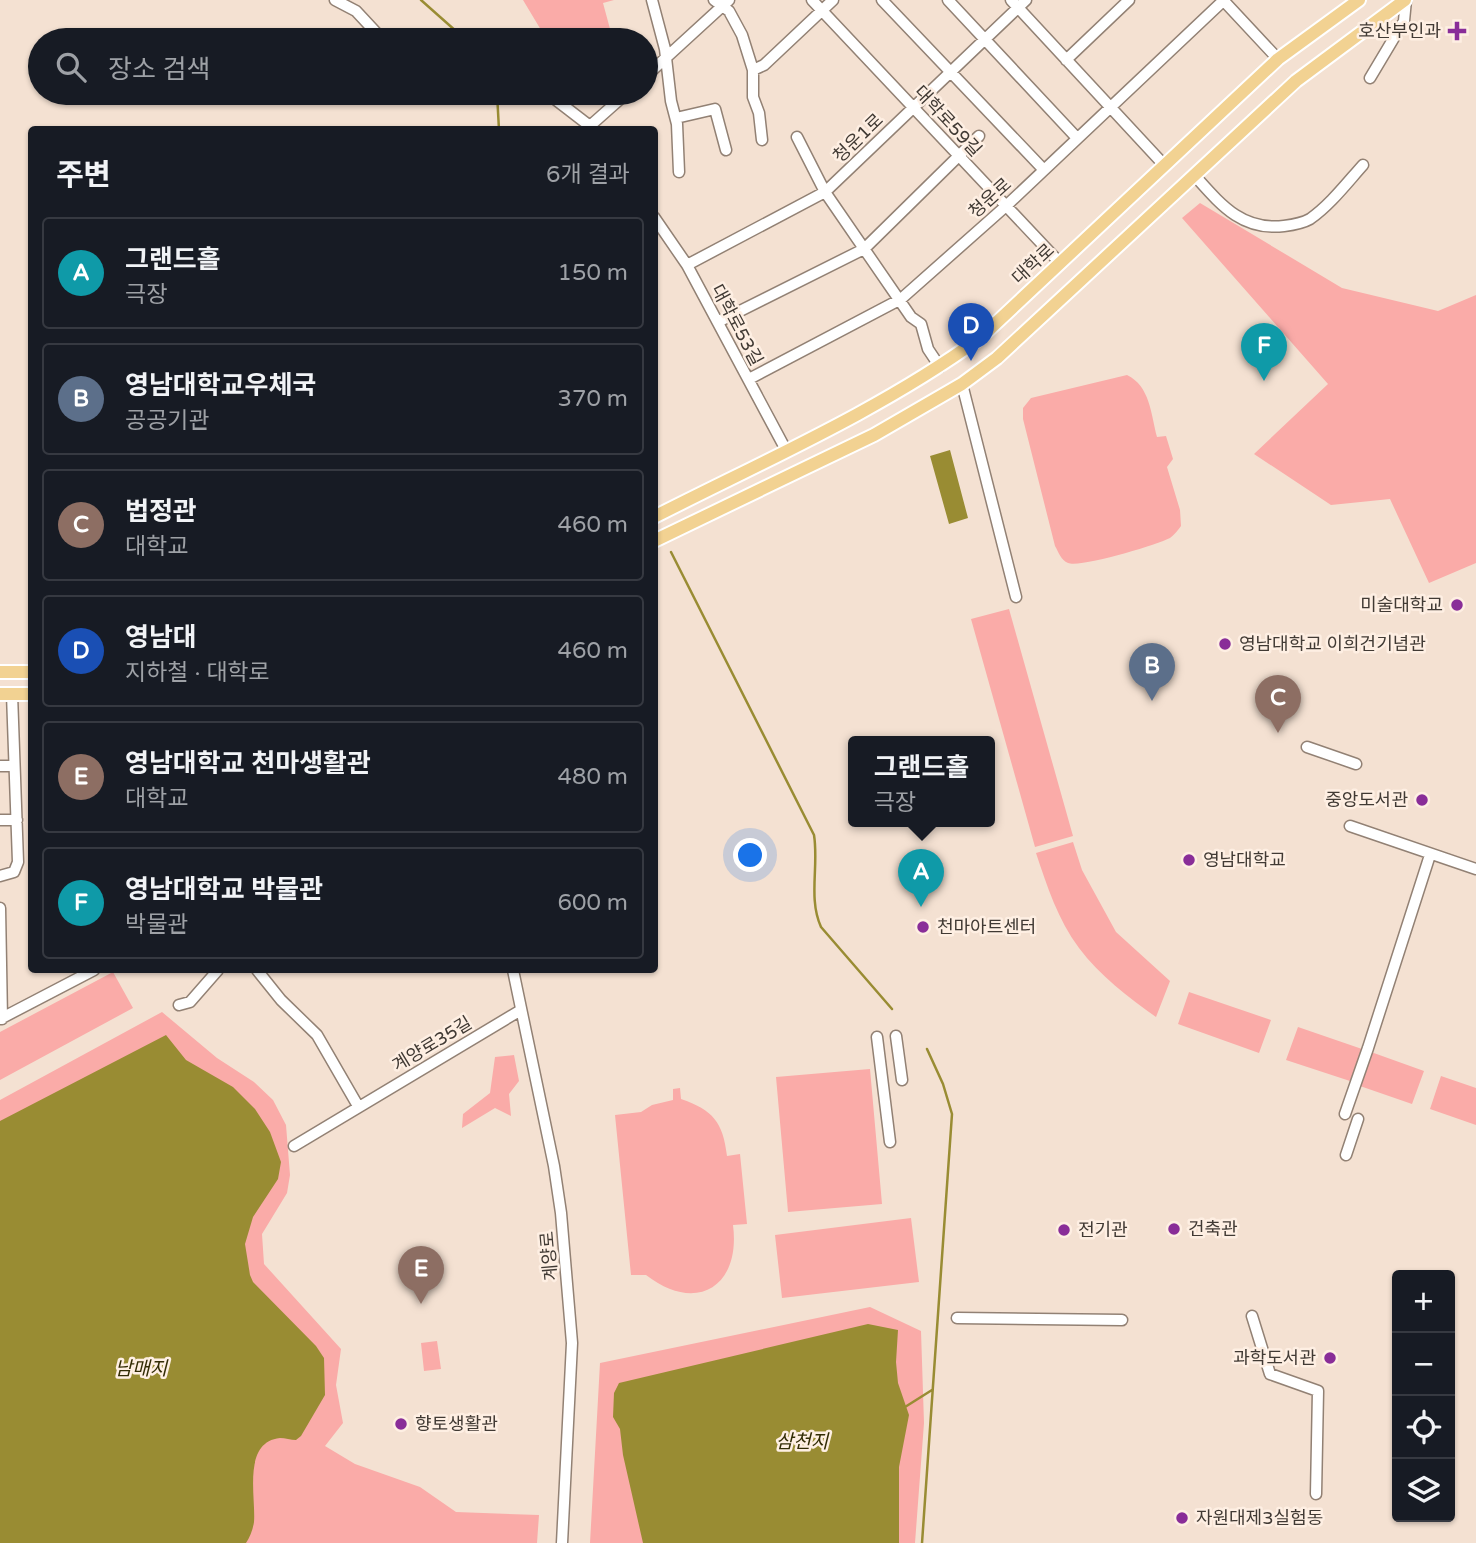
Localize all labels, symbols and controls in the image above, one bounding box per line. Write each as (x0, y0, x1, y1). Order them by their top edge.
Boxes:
place label: 호산부인과 (1358, 20, 1441, 42)
marker: 호산부인과 (1447, 21, 1467, 41)
search box (28, 28, 658, 105)
icon: search (52, 48, 90, 86)
text: 장소 검색 (108, 54, 210, 85)
street label: 대학로59길 (910, 81, 986, 161)
street label: 청운1로 (828, 109, 888, 167)
text: 주변 (56, 157, 111, 194)
text: 6개 결과 (546, 161, 630, 189)
street label: 청운로 (964, 173, 1016, 223)
street label: 대학로 (1007, 239, 1059, 289)
text: 그랜드홀 (125, 244, 221, 275)
text: A (72, 259, 90, 287)
text: 150 m (558, 259, 628, 287)
text: 극장 (125, 281, 167, 309)
street label: 대학로53길 (706, 281, 768, 369)
pin: D (948, 303, 994, 361)
pin: F (1241, 323, 1287, 381)
text: 영남대학교우체국 (125, 370, 316, 401)
text: B (73, 385, 89, 413)
text: 370 m (558, 385, 628, 413)
text: 공공기관 (125, 407, 210, 435)
text: 법정관 (125, 496, 197, 527)
text: C (73, 511, 89, 539)
text: 460 m (558, 511, 628, 539)
text: 대학교 (125, 533, 188, 561)
place label: 미술대학교 (1360, 594, 1443, 616)
marker: 미술대학교 (1449, 597, 1465, 613)
text: 영남대 (125, 622, 197, 653)
place label: 영남대학교 이희건기념관 (1239, 633, 1426, 655)
marker: 영남대학교 이희건기념관 (1217, 636, 1233, 652)
text: D (72, 637, 90, 665)
text: 460 m (558, 637, 628, 665)
pin: B (1129, 643, 1175, 701)
text: 지하철 · 대학로 (125, 659, 270, 687)
pin: C (1255, 675, 1301, 733)
popup (848, 736, 995, 827)
text: 영남대학교 천마생활관 (125, 748, 371, 779)
text: 그랜드홀 (874, 752, 969, 783)
text: E (74, 763, 88, 791)
text: 480 m (558, 763, 628, 791)
text: 대학교 (125, 785, 188, 813)
text: 극장 (874, 789, 916, 817)
place label: 중앙도서관 (1325, 789, 1408, 811)
marker: 중앙도서관 (1414, 792, 1430, 808)
your location (733, 838, 767, 872)
pin: A (898, 849, 944, 907)
place label: 영남대학교 (1203, 849, 1286, 871)
marker: 영남대학교 (1181, 852, 1197, 868)
text: 영남대학교 박물관 (125, 874, 323, 905)
text: F (74, 889, 88, 917)
text: 600 m (558, 889, 628, 917)
text: 박물관 (125, 911, 188, 939)
place label: 천마아트센터 (937, 916, 1036, 938)
marker: 천마아트센터 (915, 919, 931, 935)
street label: 계양로35길 (388, 1012, 476, 1076)
place label: 건축관 (1188, 1218, 1238, 1240)
place label: 전기관 (1078, 1219, 1128, 1241)
marker: 건축관 (1166, 1221, 1182, 1237)
marker: 전기관 (1056, 1222, 1072, 1238)
street label: 계양로 (536, 1230, 562, 1282)
pin: E (398, 1246, 444, 1304)
map controls (1392, 1270, 1455, 1522)
button: + (1392, 1270, 1455, 1333)
button: − (1392, 1333, 1455, 1396)
place label: 과학도서관 (1233, 1347, 1316, 1369)
marker: 과학도서관 (1322, 1350, 1338, 1366)
water label: 남매지 (115, 1358, 169, 1380)
button: locate (1392, 1396, 1455, 1459)
place label: 향토생활관 (415, 1413, 498, 1435)
marker: 향토생활관 (393, 1416, 409, 1432)
water label: 삼천지 (776, 1431, 830, 1453)
button: layers (1392, 1459, 1455, 1522)
place label: 자원대제3실험동 (1196, 1507, 1323, 1529)
marker: 자원대제3실험동 (1174, 1510, 1190, 1526)

